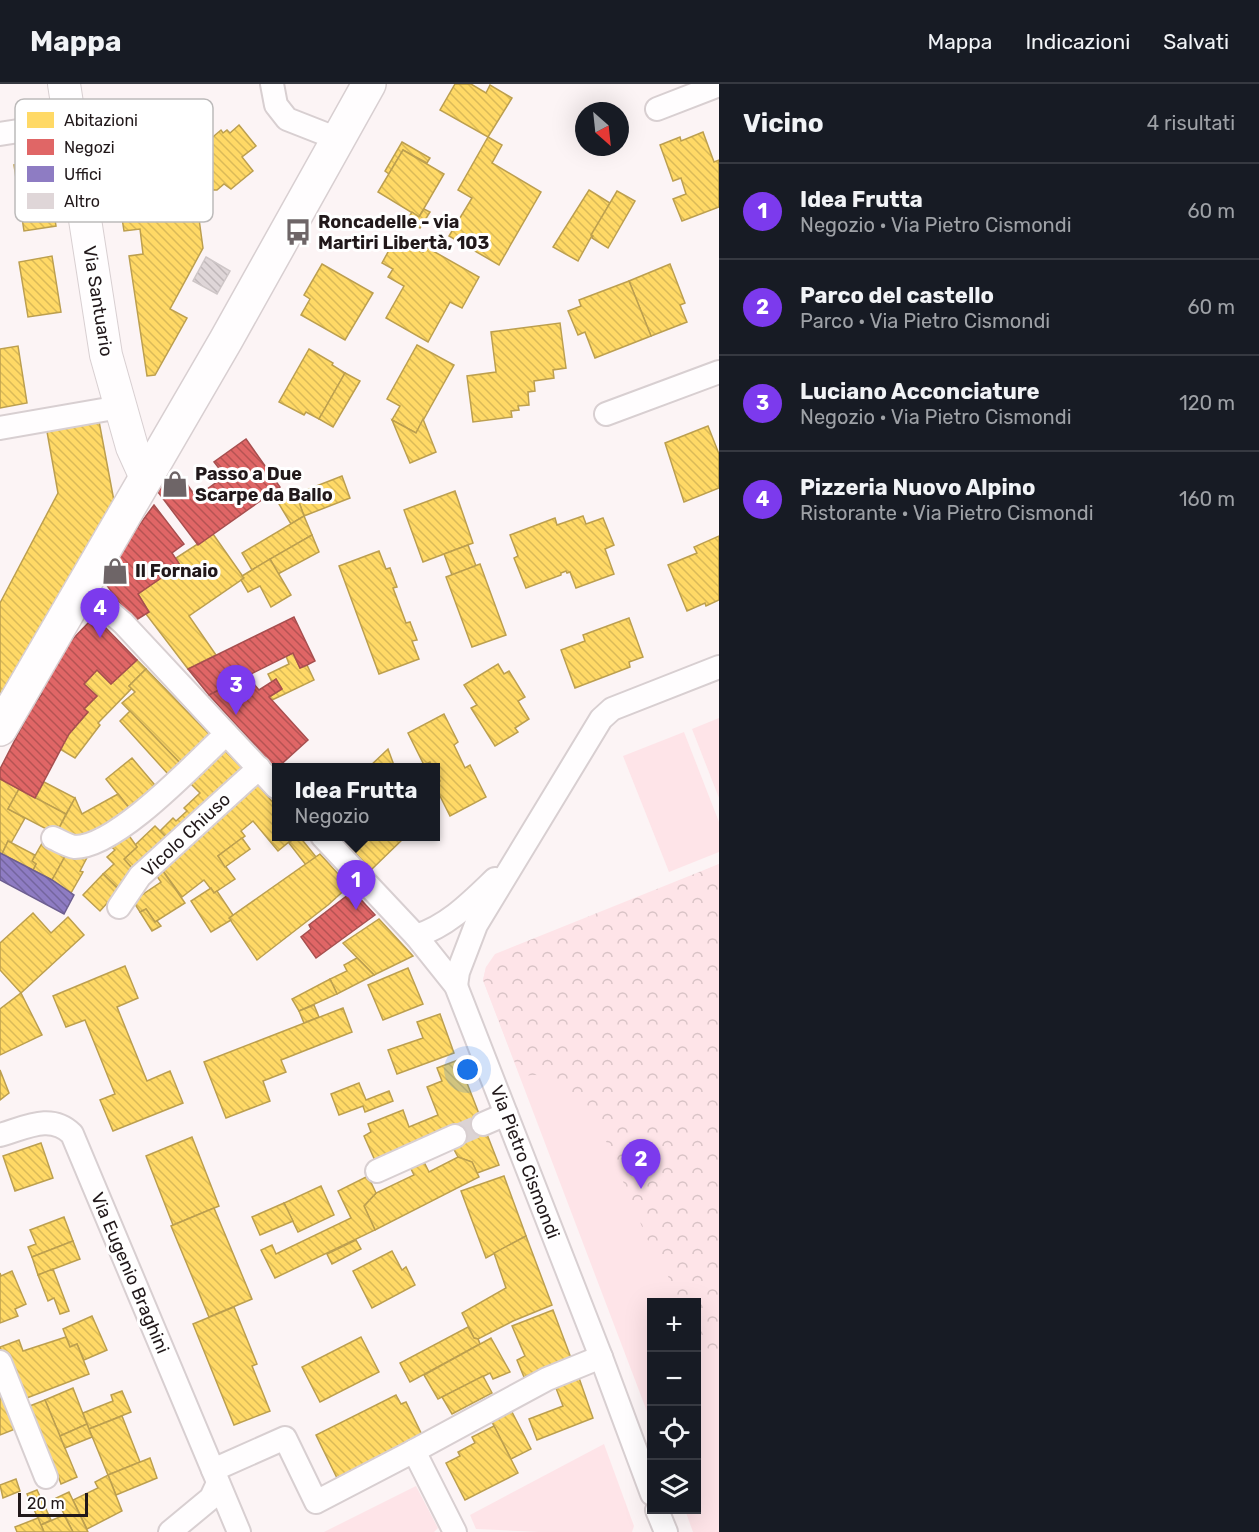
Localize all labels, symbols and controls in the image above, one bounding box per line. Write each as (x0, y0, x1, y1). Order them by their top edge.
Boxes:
text: Mappa (30, 25, 122, 58)
text: Mappa (927, 29, 992, 54)
text: Indicazioni (1025, 29, 1130, 54)
text: Salvati (1163, 29, 1229, 54)
legend (15, 99, 213, 222)
north arrow (575, 102, 629, 156)
text: Vicino (743, 108, 824, 139)
text: Abitazioni (64, 111, 138, 130)
text: 4 risultati (1147, 111, 1235, 135)
text: Negozi (64, 138, 115, 157)
text: Uffici (64, 165, 102, 184)
text: Idea Frutta (800, 186, 923, 213)
text: Altro (64, 192, 100, 211)
text: 1 (758, 199, 767, 223)
text: 60 m (1188, 199, 1235, 223)
place label: Roncadelle - via Martiri Libertà, 103 (318, 211, 490, 254)
text: Negozio · Via Pietro Cismondi (800, 213, 1071, 237)
bus stop icon: Roncadelle - via Martiri Libertà, 103 (283, 217, 313, 247)
street label: Via Santuario (78, 244, 118, 358)
text: Parco del castello (800, 282, 994, 309)
text: 2 (756, 295, 769, 319)
text: 60 m (1188, 295, 1235, 319)
text: Parco · Via Pietro Cismondi (800, 309, 1050, 333)
text: Luciano Acconciature (800, 378, 1040, 405)
text: 3 (756, 391, 769, 415)
text: 120 m (1179, 391, 1235, 415)
text: Negozio · Via Pietro Cismondi (800, 405, 1071, 429)
place label: Passo a Due Scarpe da Ballo (195, 463, 333, 506)
shop icon: Passo a Due Scarpe da Ballo (160, 469, 190, 499)
text: Pizzeria Nuovo Alpino (800, 474, 1035, 501)
text: 4 (756, 487, 769, 511)
text: 160 m (1179, 487, 1235, 511)
text: Ristorante · Via Pietro Cismondi (800, 501, 1093, 525)
shop icon: Il Fornaio (100, 556, 130, 586)
place label: Il Fornaio (135, 560, 218, 582)
pin: 4 (80, 588, 120, 638)
pin: 3 (216, 666, 256, 715)
popup (272, 763, 440, 841)
text: Idea Frutta (295, 777, 417, 804)
street label: Vicolo Chiuso (137, 788, 235, 882)
text: Negozio (295, 804, 370, 828)
pin: 1 (336, 860, 376, 910)
your location (453, 1055, 482, 1084)
street label: Via Pietro Cismondi (486, 1082, 564, 1242)
pin: 2 (622, 1140, 660, 1189)
street label: Via Eugenio Braghini (86, 1189, 174, 1357)
map controls (647, 1298, 701, 1514)
button: + (647, 1298, 701, 1352)
button: − (647, 1352, 701, 1406)
button: locate (647, 1406, 701, 1460)
button: layers (647, 1460, 701, 1514)
scale bar (18, 1490, 88, 1518)
text: 20 m (27, 1494, 65, 1513)

